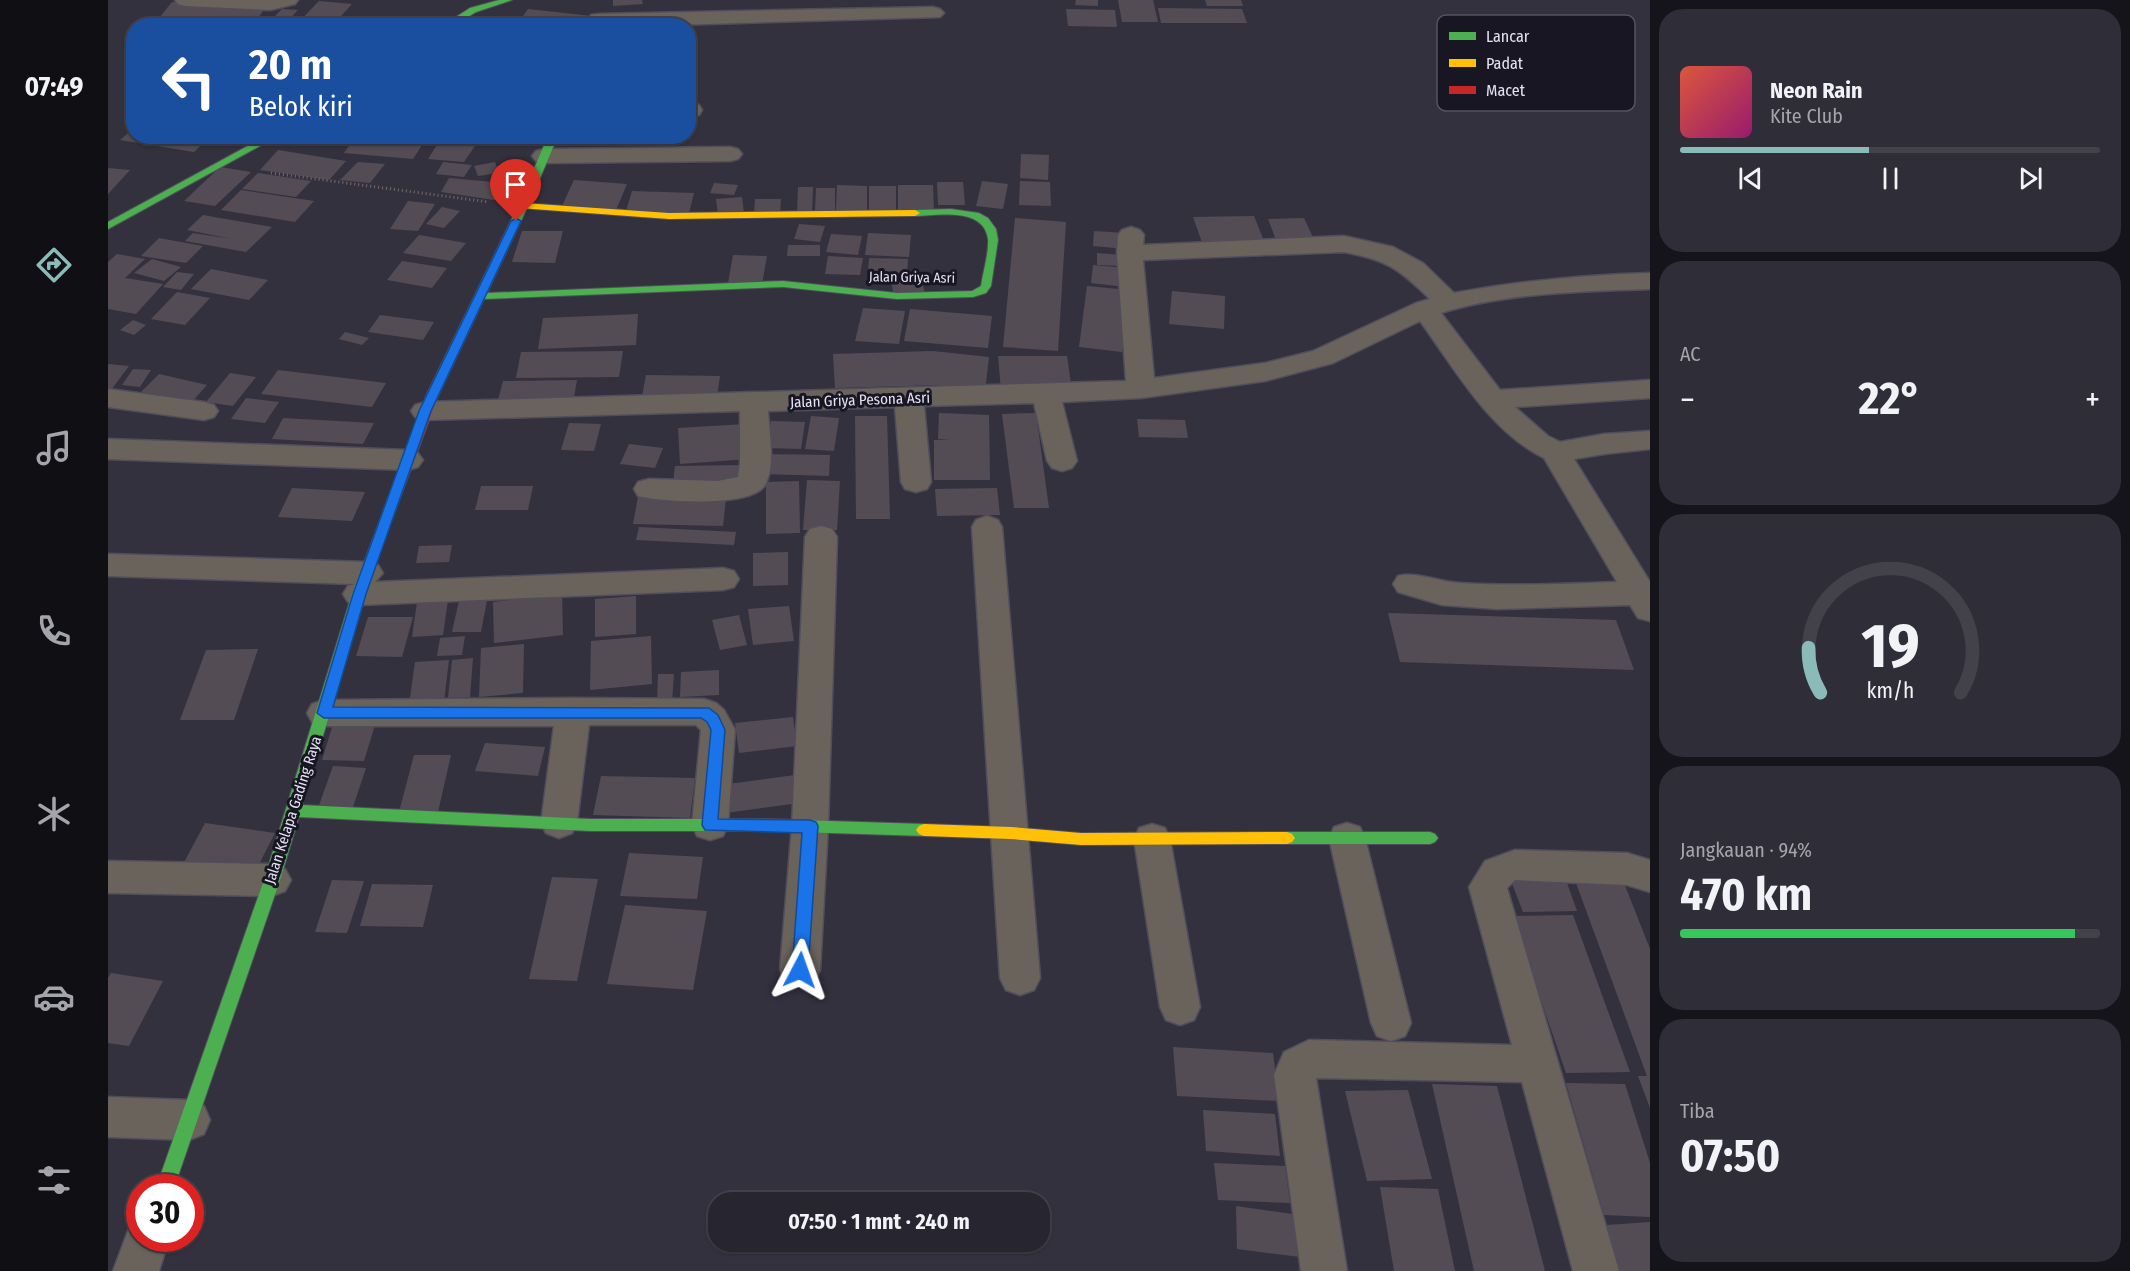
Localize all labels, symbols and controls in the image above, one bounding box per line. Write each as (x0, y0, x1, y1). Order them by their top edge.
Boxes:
legend (1437, 15, 1635, 111)
text: Lancar (1486, 27, 1530, 46)
text: 20 m (249, 40, 332, 90)
icon: left (150, 42, 228, 120)
text: Padat (1486, 54, 1524, 73)
text: 07:49 (24, 71, 84, 103)
text: Neon Rain (1770, 77, 1863, 104)
text: Macet (1486, 81, 1526, 100)
text: Belok kiri (249, 91, 353, 123)
text: Kite Club (1770, 104, 1843, 128)
pin (490, 159, 541, 221)
icon: previous (1734, 162, 1767, 195)
icon: pause (1874, 162, 1907, 195)
icon: next (2014, 162, 2047, 195)
icon: arrive (499, 168, 532, 201)
icon: directions (33, 244, 75, 286)
street label: Jalan Griya Asri (869, 268, 955, 287)
text: AC (1680, 342, 1700, 366)
text: 22° (1859, 372, 1921, 426)
text: − (1680, 380, 1695, 420)
text: + (2085, 380, 2100, 420)
street label: Jalan Griya Pesona Asri (790, 389, 930, 411)
icon: music (33, 427, 75, 469)
text: 19 (1861, 609, 1919, 684)
icon: phone (33, 610, 75, 652)
text: km/h (1866, 678, 1914, 704)
street label: Jalan Kelapa Gading Raya (261, 734, 325, 886)
icon: climate (33, 793, 75, 835)
text: Jangkauan · 94% (1680, 838, 1812, 862)
text: 470 km (1680, 868, 1812, 922)
position arrow (768, 938, 832, 1002)
icon: car (33, 976, 75, 1018)
text: Tiba (1680, 1099, 1715, 1123)
text: 07:50 (1680, 1129, 1780, 1183)
icon: filters (33, 1159, 75, 1201)
speed limit sign: 30 (126, 1174, 204, 1252)
text: 07:50 · 1 mnt · 240 m (788, 1208, 970, 1235)

